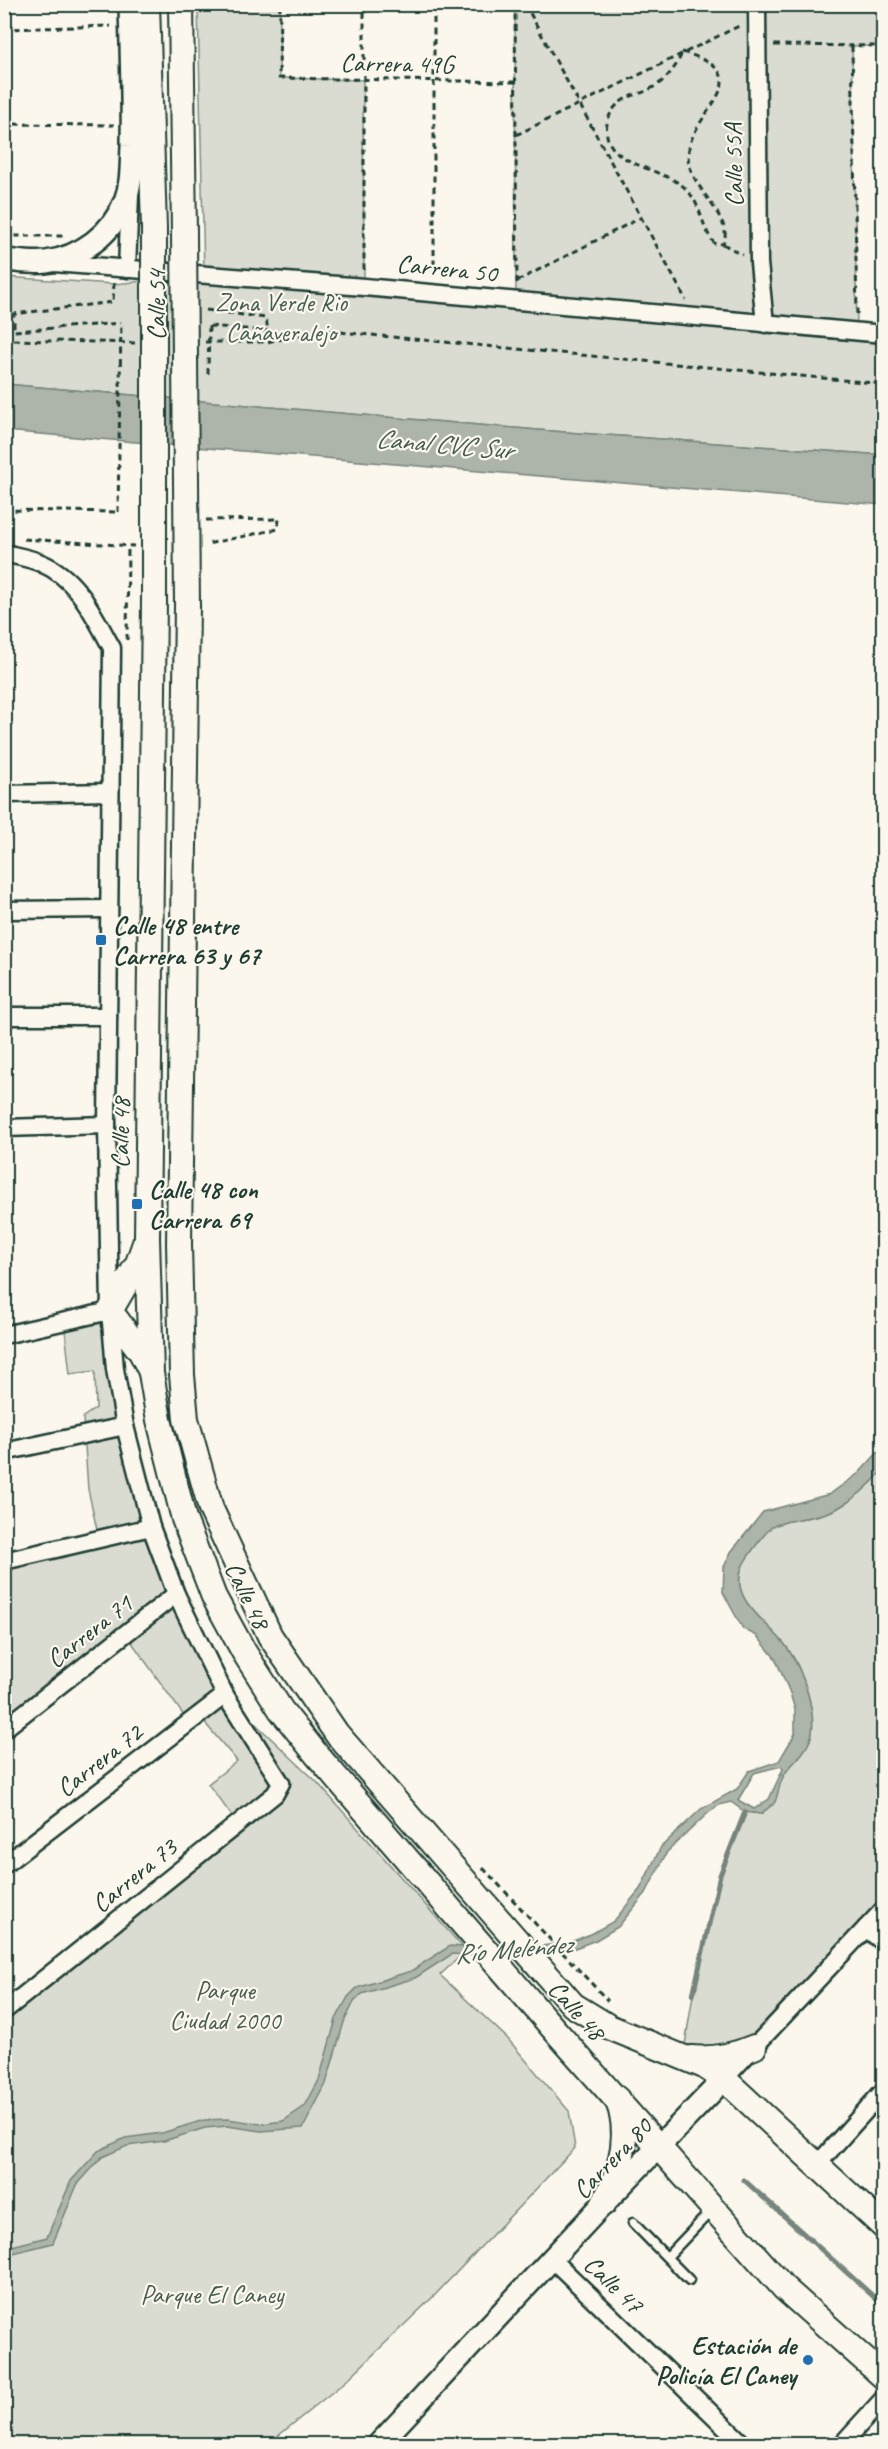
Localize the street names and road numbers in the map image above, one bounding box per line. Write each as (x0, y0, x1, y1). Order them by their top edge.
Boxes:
street label: Carrera 49G (340, 46, 457, 81)
street label: Calle 55A (716, 121, 751, 207)
street label: Carrera 50 (395, 247, 501, 290)
street label: Calle 54 (140, 267, 173, 340)
street label: Calle 48 (103, 1095, 138, 1169)
street label: Calle 48 (217, 1556, 279, 1636)
street label: Carrera 71 (40, 1587, 140, 1675)
street label: Carrera 72 (50, 1715, 151, 1804)
street label: Carrera 73 (85, 1829, 186, 1920)
street label: Calle 48 (541, 1973, 614, 2049)
street label: Carrera 80 (566, 2109, 661, 2206)
street label: Calle 47 (577, 2248, 651, 2322)

